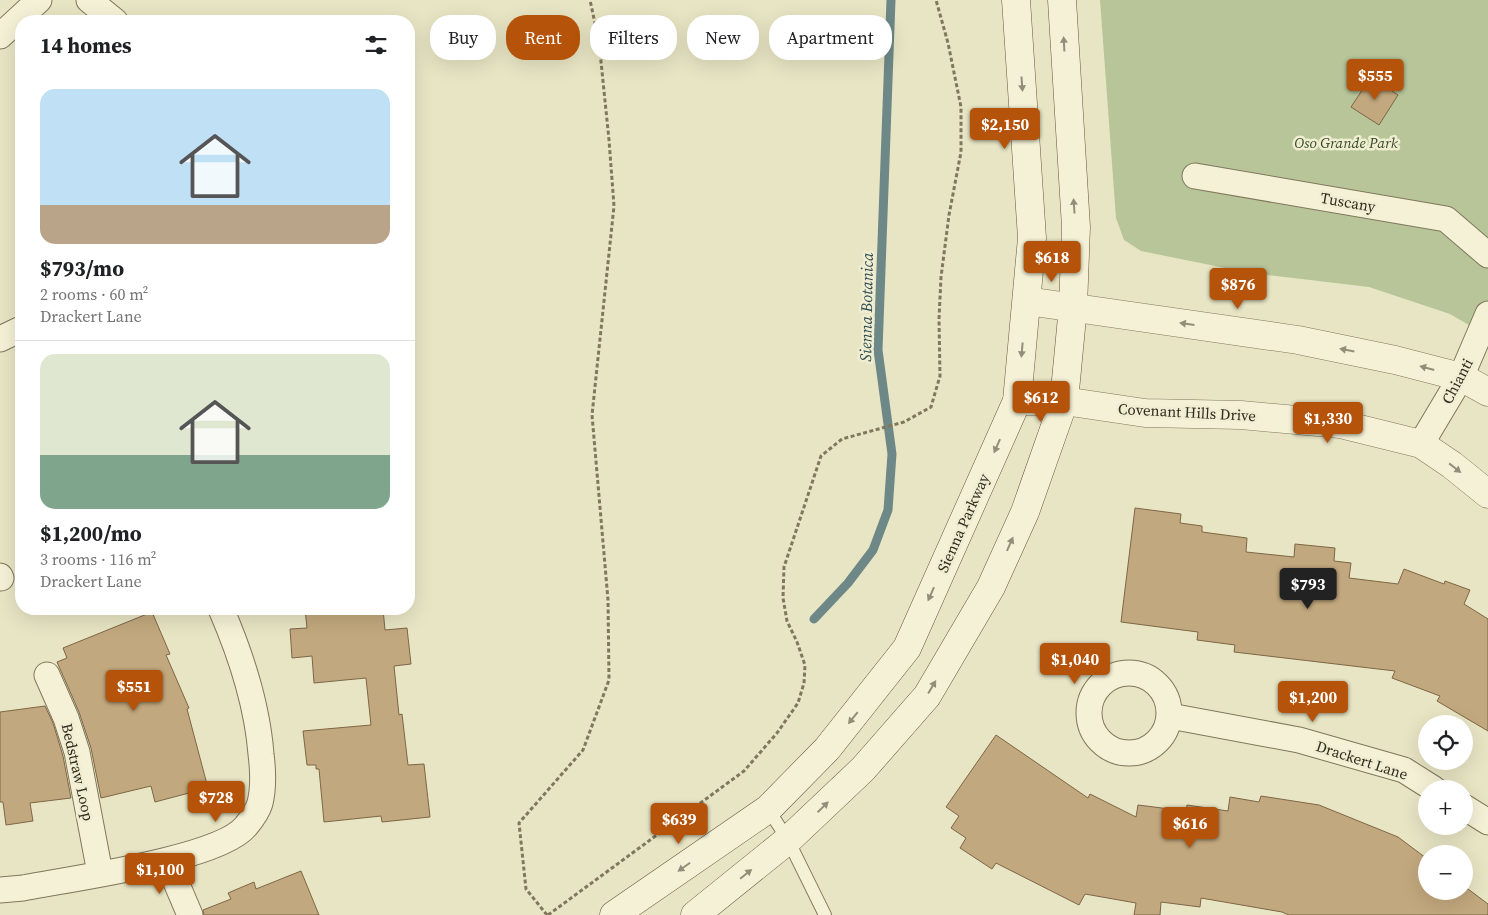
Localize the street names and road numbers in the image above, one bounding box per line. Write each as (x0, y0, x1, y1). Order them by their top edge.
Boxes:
street label: Tuscany (1319, 187, 1377, 217)
street label: Chianti (1436, 354, 1478, 408)
street label: Covenant Hills Drive (1118, 398, 1257, 426)
street label: Sienna Parkway (932, 470, 994, 576)
street label: Bedstraw Loop (57, 721, 99, 823)
street label: Drackert Lane (1313, 735, 1411, 785)

